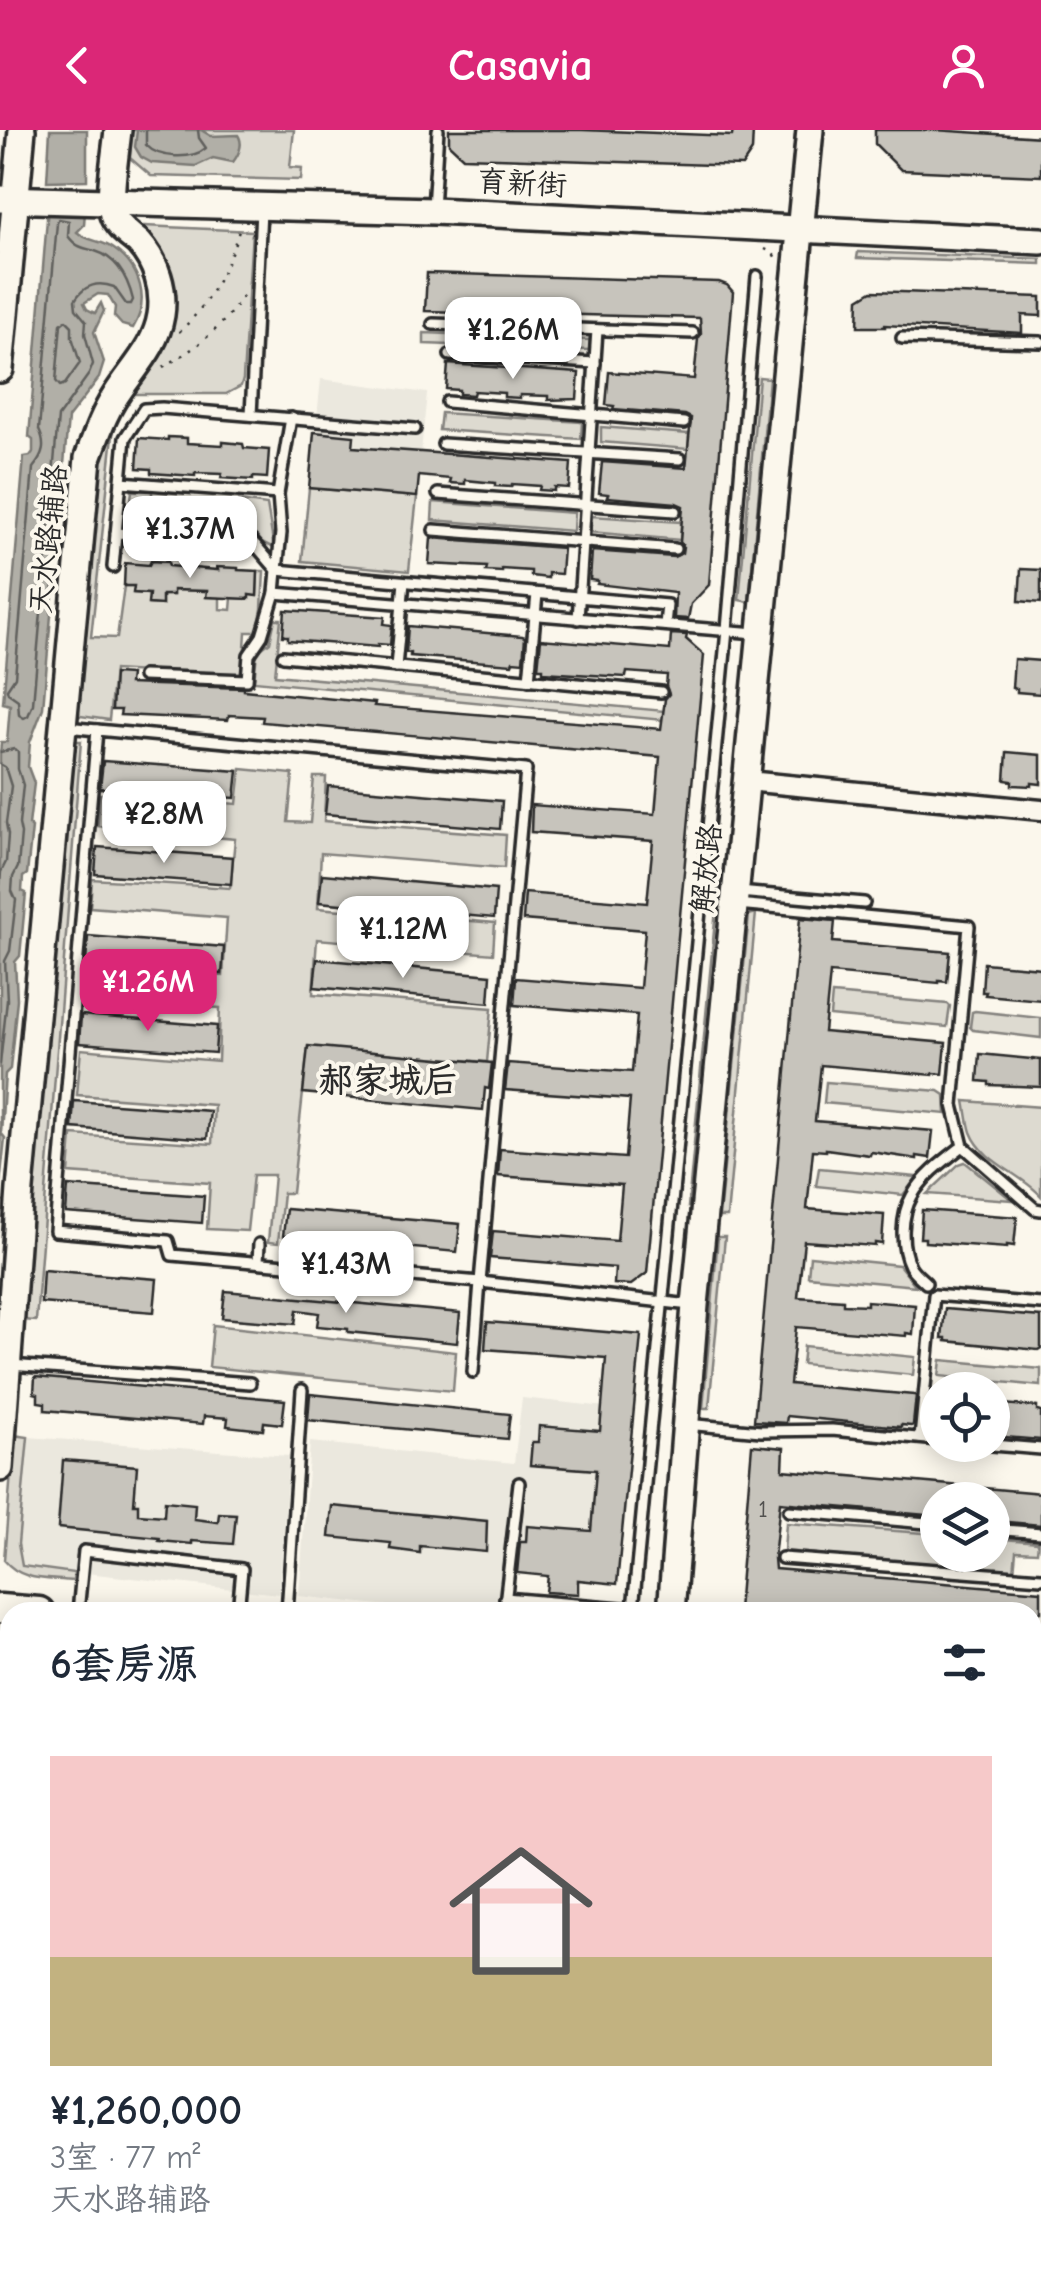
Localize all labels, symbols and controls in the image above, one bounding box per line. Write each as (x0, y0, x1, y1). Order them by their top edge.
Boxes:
icon: back (50, 38, 105, 93)
icon: person (936, 38, 991, 93)
text: Casavia (448, 39, 593, 91)
street label: 育新街 (476, 164, 568, 203)
pin: ¥1.26M (432, 297, 594, 382)
text: ¥1.26M (467, 311, 559, 348)
street label: 天水路辅路 (23, 463, 74, 615)
pin: ¥1.37M (109, 496, 271, 581)
text: ¥1.37M (145, 510, 235, 547)
pin: ¥2.8M (94, 781, 234, 866)
text: ¥2.8M (124, 795, 204, 832)
street label: 解放路 (684, 821, 729, 915)
pin: ¥1.12M (322, 896, 484, 981)
text: ¥1.12M (359, 910, 447, 947)
pin: ¥1.26M (67, 949, 229, 1034)
text: ¥1.26M (102, 963, 194, 1000)
district label: 郝家城后 (318, 1060, 458, 1101)
pin: ¥1.43M (265, 1231, 427, 1316)
text: ¥1.43M (301, 1245, 391, 1282)
map controls (920, 1372, 1010, 1572)
button: locate (920, 1372, 1010, 1462)
button: layers (920, 1482, 1010, 1572)
house number: 1 (758, 1494, 768, 1523)
icon: filters (937, 1635, 992, 1690)
text: 6套房源 (50, 1640, 198, 1689)
icon: home (431, 1821, 611, 2001)
text: ¥1,260,000 (50, 2086, 242, 2135)
text: 3室 · 77 m² (50, 2139, 201, 2176)
text: 天水路辅路 (50, 2181, 210, 2218)

